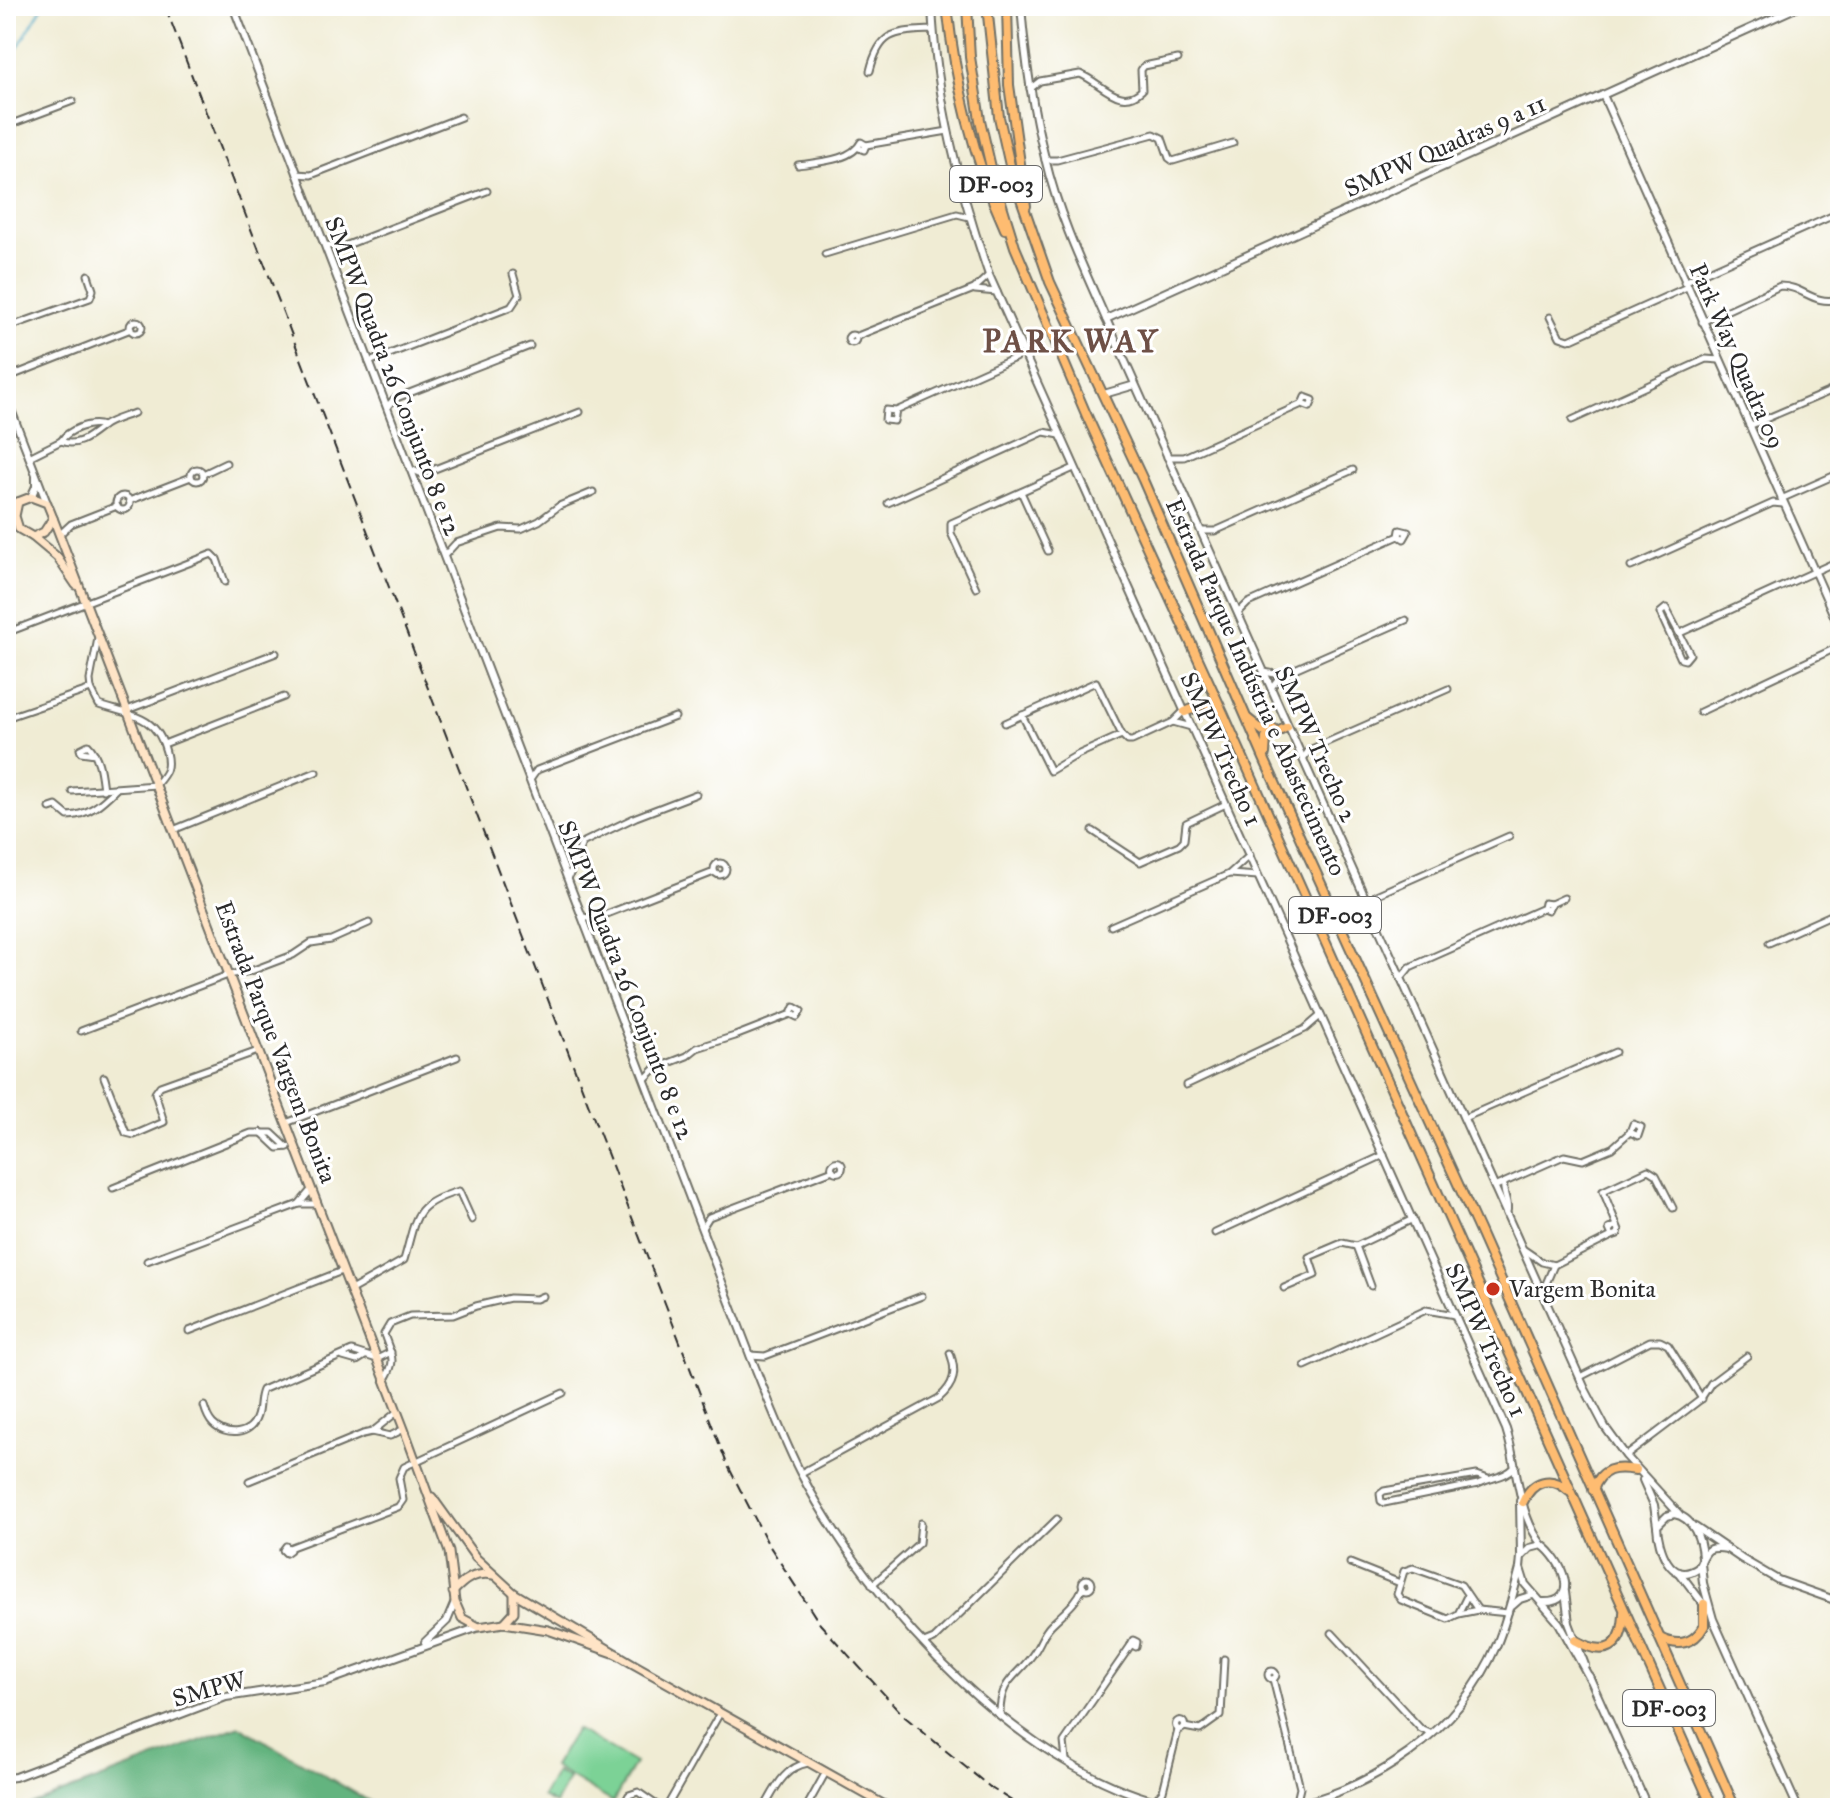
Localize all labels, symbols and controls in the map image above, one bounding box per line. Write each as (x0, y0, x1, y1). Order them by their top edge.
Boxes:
street label: SMPW Quadras 9 a 11 (1340, 88, 1550, 204)
road number: DF-003 (950, 166, 1042, 202)
street label: SMPW Quadra 26 Conjunto 8 e 12 (318, 212, 468, 540)
street label: Park Way Quadra 09 (1683, 259, 1791, 453)
district label: PARK WAY (982, 322, 1160, 361)
street label: Estrada Parque Indústria e Abastecimento (1159, 494, 1353, 880)
street label: SMPW Trecho 2 (1268, 661, 1364, 827)
street label: SMPW Trecho 1 (1174, 667, 1268, 831)
street label: SMPW Quadra 26 Conjunto 8 e 12 (551, 816, 701, 1144)
street label: Estrada Parque Vargem Bonita (208, 897, 344, 1188)
road number: DF-003 (1289, 897, 1381, 933)
street label: SMPW Trecho 1 (1439, 1258, 1533, 1422)
place label: Vargem Bonita (1508, 1274, 1657, 1304)
marker: Vargem Bonita (1484, 1280, 1502, 1298)
street label: SMPW (169, 1664, 250, 1714)
road number: DF-003 (1623, 1690, 1715, 1726)

